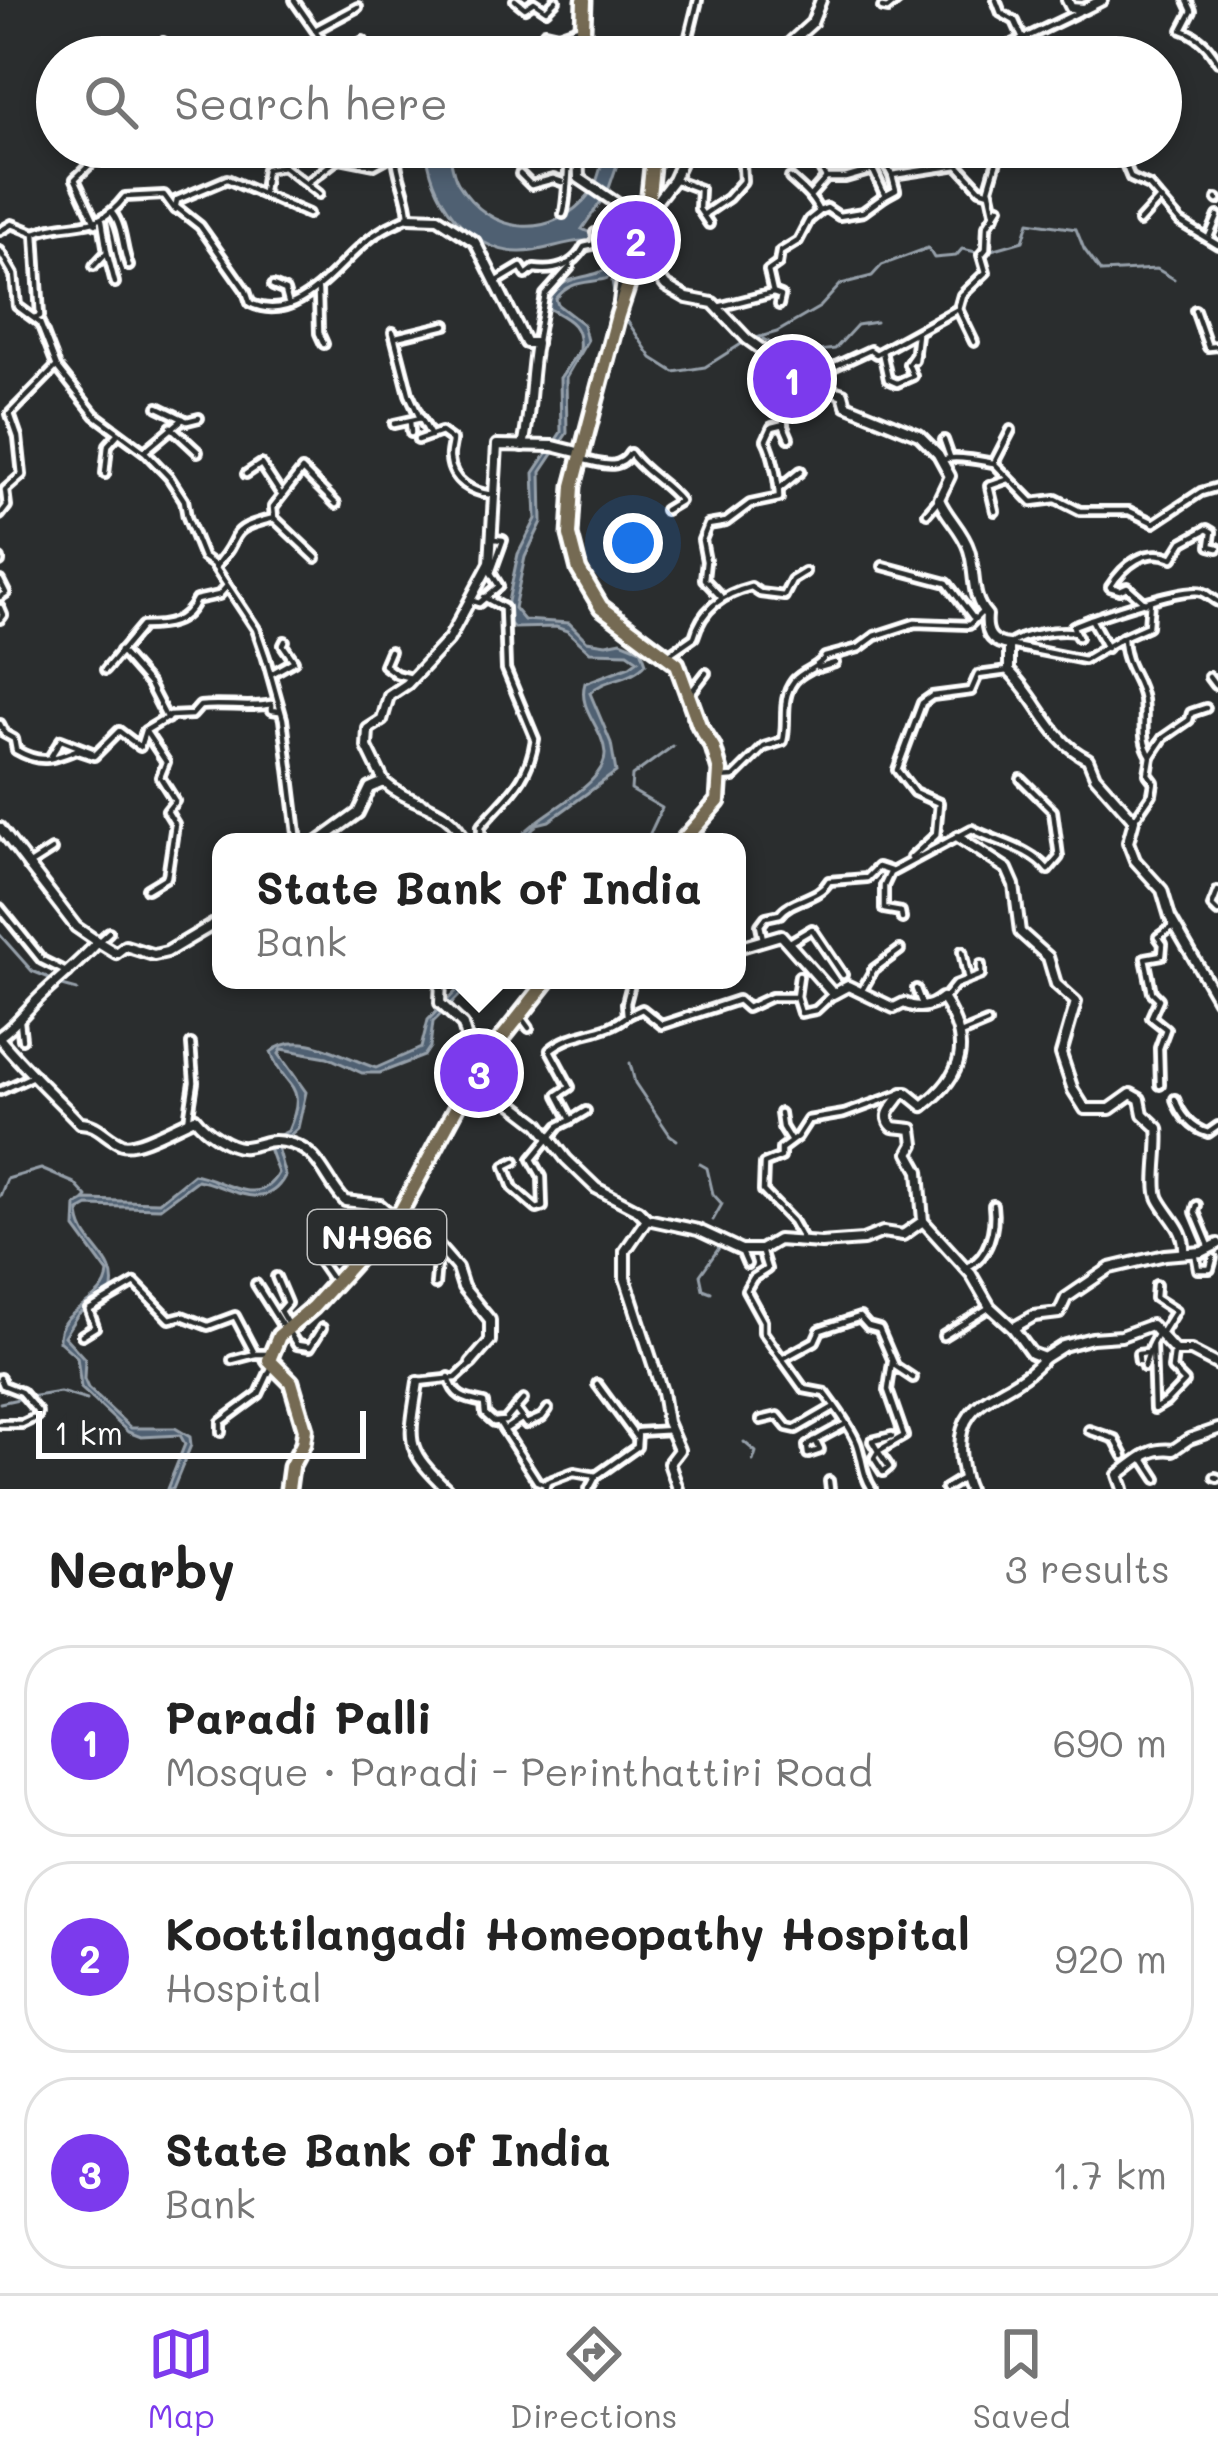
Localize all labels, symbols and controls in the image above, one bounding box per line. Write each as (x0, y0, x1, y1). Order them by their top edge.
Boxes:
search box (36, 36, 1182, 168)
icon: search (78, 69, 144, 135)
text: Search here (174, 73, 448, 131)
pin: 2 (597, 195, 675, 285)
pin: 1 (753, 334, 831, 424)
your location (603, 513, 663, 573)
popup (212, 833, 746, 989)
text: State Bank of India (256, 857, 702, 915)
text: Bank (256, 915, 347, 966)
pin: 3 (440, 1028, 518, 1118)
road number: NH966 (308, 1210, 446, 1264)
scale bar (36, 1405, 366, 1458)
text: 1 km (54, 1410, 123, 1453)
text: Nearby (48, 1534, 235, 1601)
text: 3 results (1005, 1542, 1170, 1593)
text: Paradi Palli (165, 1687, 432, 1745)
text: 1 (81, 1716, 99, 1767)
text: 690 m (1053, 1716, 1167, 1767)
text: Mosque · Paradi - Perinthattiri Road (165, 1745, 873, 1796)
text: Koottilangadi Homeopathy Hospital (165, 1903, 970, 1961)
text: 2 (79, 1932, 101, 1983)
text: 920 m (1055, 1932, 1167, 1983)
text: Hospital (165, 1961, 322, 2012)
text: State Bank of India (165, 2119, 611, 2177)
text: 3 (78, 2148, 102, 2199)
text: 1.7 km (1052, 2148, 1167, 2199)
text: Bank (165, 2177, 256, 2228)
tab: Map (148, 2321, 215, 2436)
tab: Directions (510, 2321, 677, 2436)
tab: Saved (973, 2321, 1070, 2436)

